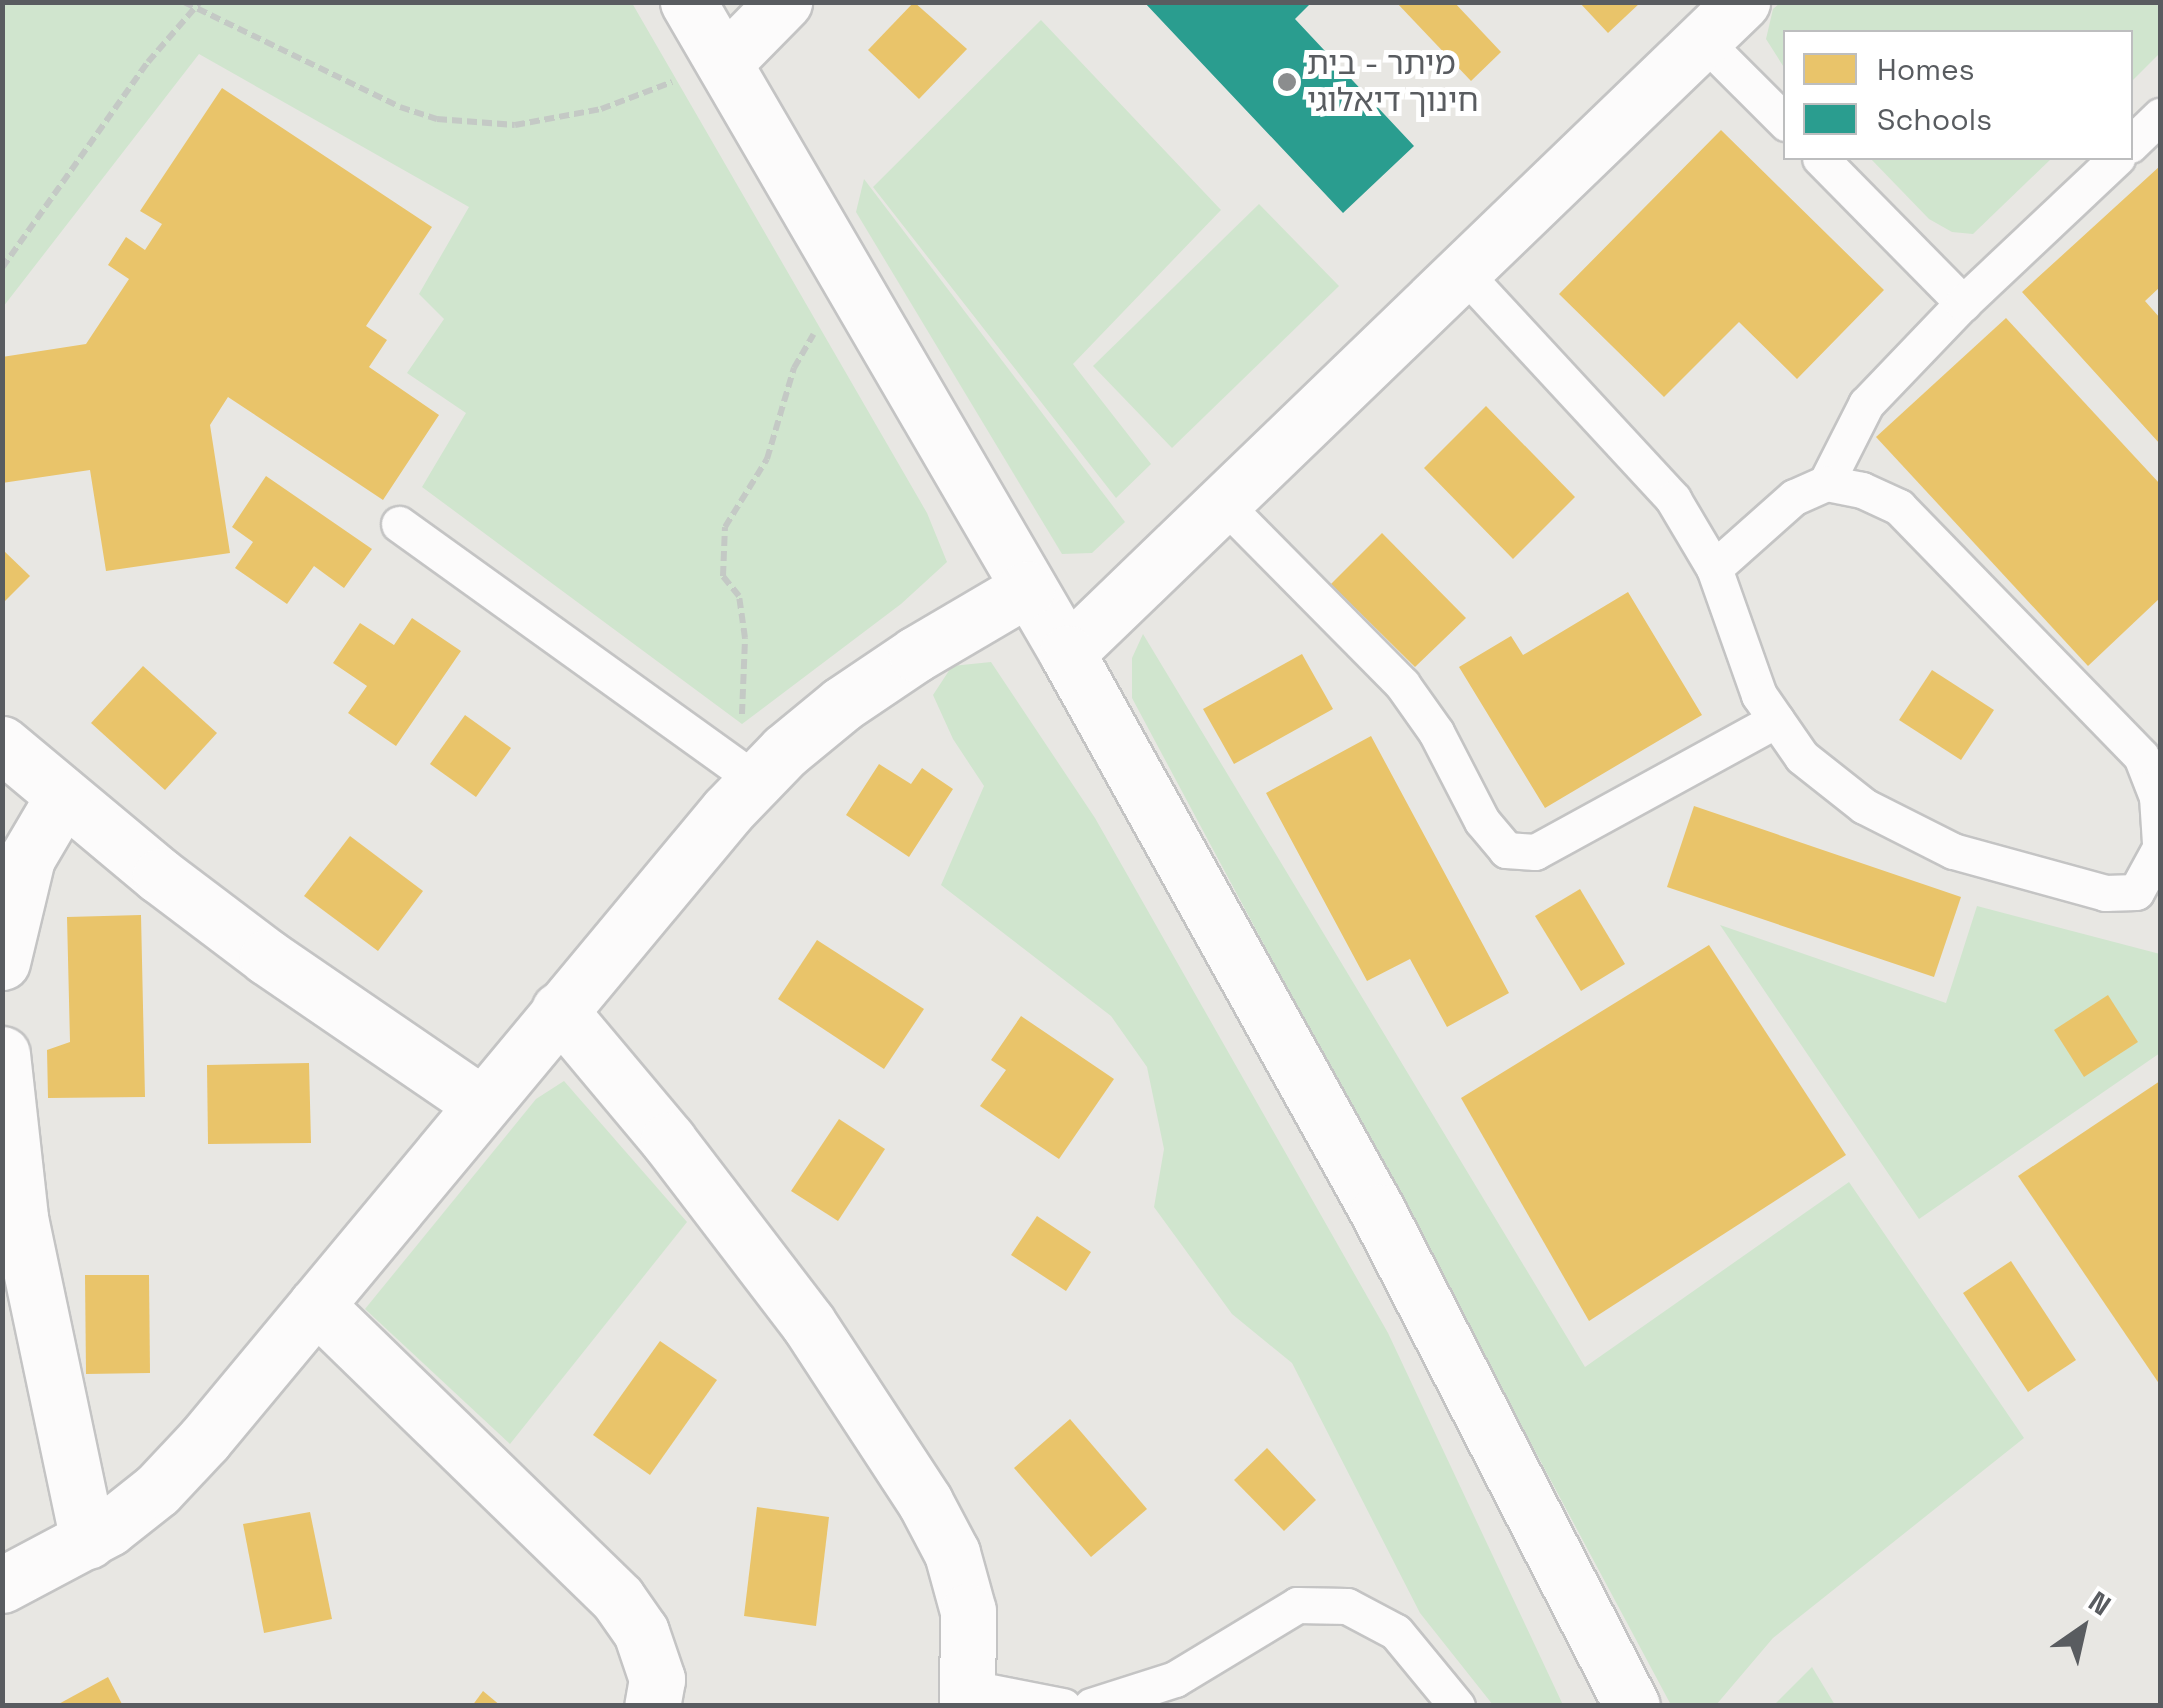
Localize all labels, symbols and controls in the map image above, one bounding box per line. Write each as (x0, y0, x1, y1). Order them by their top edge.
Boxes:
legend (1783, 30, 2133, 160)
place label: מיתר - בית חינוך דיאלוגי (1307, 45, 1479, 120)
text: Homes (1877, 50, 1975, 89)
marker: מיתר - בית חינוך דיאלוגי (1276, 71, 1298, 93)
text: Schools (1877, 100, 1992, 139)
north arrow (2033, 1578, 2133, 1678)
text: N (2082, 1583, 2118, 1623)

